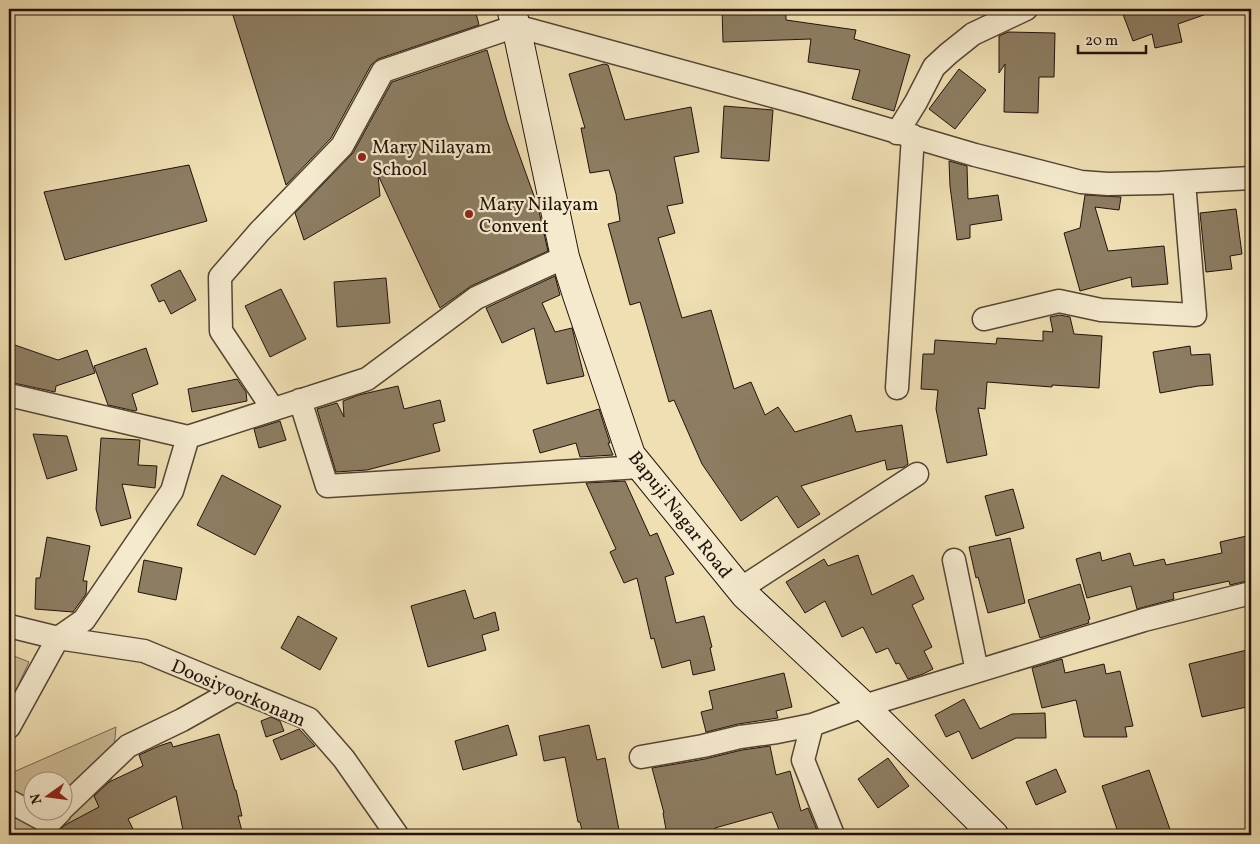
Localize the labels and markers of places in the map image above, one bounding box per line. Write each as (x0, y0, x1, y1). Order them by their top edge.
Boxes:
place label: Mary Nilayam School (372, 135, 492, 183)
marker: Mary Nilayam School (356, 151, 368, 163)
place label: Mary Nilayam Convent (479, 192, 599, 240)
marker: Mary Nilayam Convent (463, 208, 475, 220)

